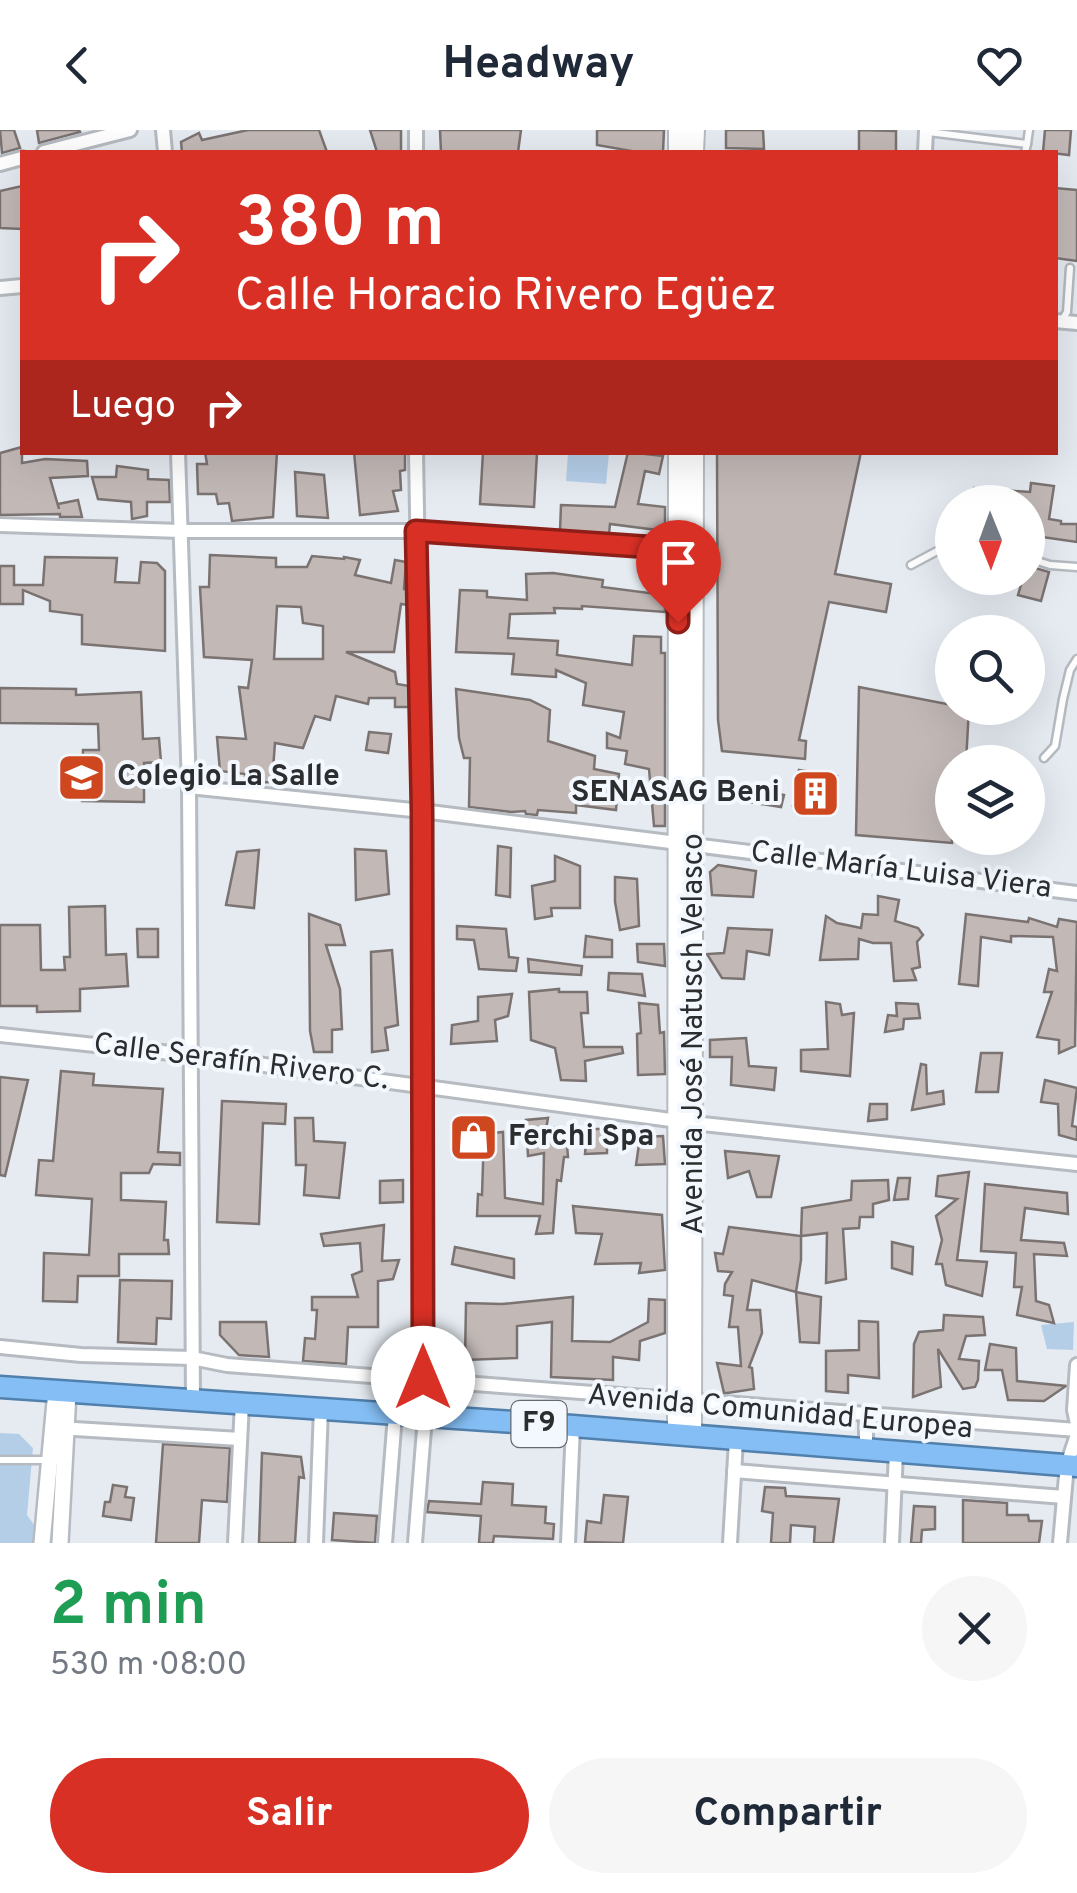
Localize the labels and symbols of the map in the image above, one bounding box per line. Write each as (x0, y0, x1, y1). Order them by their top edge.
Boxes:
north arrow (935, 485, 1045, 595)
pin (636, 520, 721, 623)
school or university icon: Colegio La Salle (56, 751, 108, 803)
place label: Colegio La Salle (117, 759, 340, 796)
building icon: SENASAG Beni (789, 767, 841, 819)
place label: SENASAG Beni (571, 775, 780, 812)
street label: Avenida José Natusch Velasco (676, 833, 713, 1235)
street label: Calle María Luisa Viera (748, 834, 1054, 908)
street label: Calle Serafín Rivero C. (91, 1027, 391, 1099)
shop icon: Ferchi Spa (447, 1111, 499, 1163)
place label: Ferchi Spa (508, 1119, 654, 1156)
position arrow (371, 1326, 475, 1430)
street label: Avenida Comunidad Europea (586, 1378, 974, 1448)
road number: F9 (512, 1401, 566, 1447)

